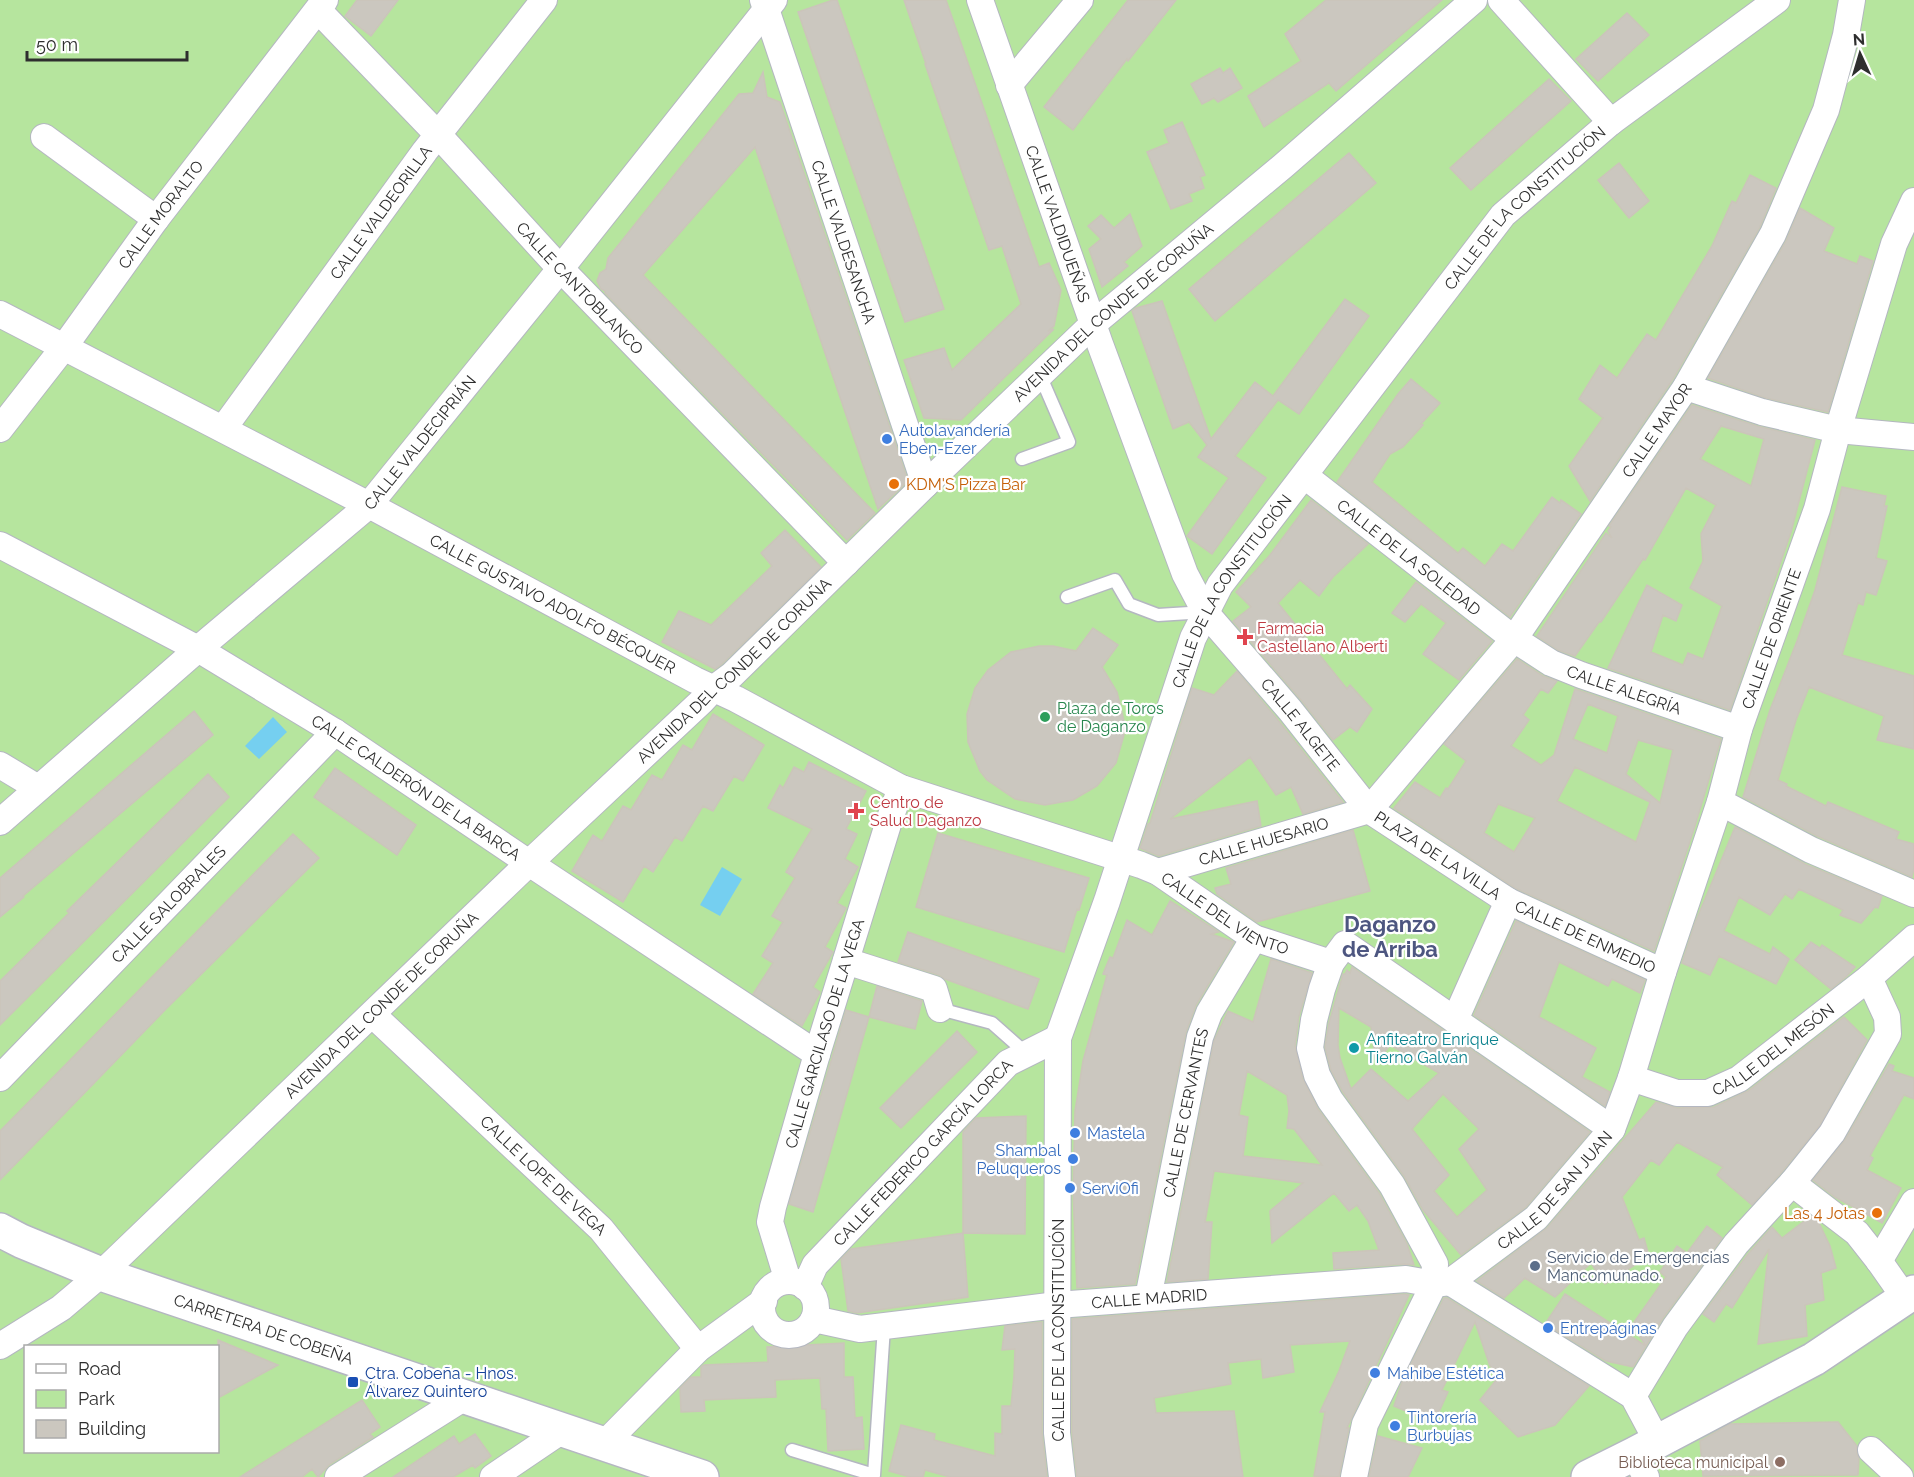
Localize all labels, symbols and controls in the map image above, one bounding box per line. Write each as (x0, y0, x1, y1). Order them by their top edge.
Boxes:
scale bar (27, 24, 188, 62)
north arrow (1830, 24, 1890, 84)
text: N (1852, 30, 1866, 49)
text: 50 m (36, 34, 78, 55)
street label: CALLE DE LA CONSTITUCIÓN (1440, 122, 1609, 294)
street label: CALLE VALDEORILLA (326, 142, 436, 283)
street label: CALLE VALDIDUEÑAS (1021, 143, 1094, 305)
street label: CALLE MORALTO (114, 157, 208, 273)
street label: CALLE VALDESANCHA (807, 158, 879, 326)
street label: CALLE CANTOBLANCO (512, 218, 647, 358)
street label: AVENIDA DEL CONDE DE CORUÑA (1009, 219, 1217, 406)
street label: CALLE VALDECIPRIÁN (360, 372, 480, 514)
street label: CALLE MAYOR (1618, 380, 1696, 481)
place label: Autolavandería Eben-Ezer (899, 421, 1010, 458)
marker: Autolavandería Eben-Ezer (880, 432, 894, 446)
place label: KDM'S Pizza Bar (906, 475, 1026, 494)
marker: KDM'S Pizza Bar (887, 477, 901, 491)
street label: CALLE DE LA CONSTITUCIÓN (1168, 491, 1296, 691)
street label: CALLE DE LA SOLEDAD (1333, 496, 1485, 620)
street label: CALLE GUSTAVO ADOLFO BÉCQUER (426, 530, 679, 678)
street label: CALLE DE ORIENTE (1738, 566, 1805, 711)
street label: AVENIDA DEL CONDE DE CORUÑA (633, 574, 835, 767)
place label: Farmacia Castellano Alberti (1257, 619, 1388, 656)
marker: Farmacia Castellano Alberti (1238, 630, 1252, 644)
street label: CALLE ALEGRÍA (1564, 661, 1684, 719)
street label: CALLE ALGETE (1257, 674, 1344, 775)
place label: Plaza de Toros de Daganzo (1057, 699, 1164, 736)
marker: Plaza de Toros de Daganzo (1038, 710, 1052, 724)
street label: CALLE CALDERÓN DE LA BARCA (308, 711, 524, 865)
place label: Centro de Salud Daganzo (870, 793, 982, 830)
marker: Centro de Salud Daganzo (847, 802, 865, 820)
street label: PLAZA DE LA VILLA (1371, 807, 1505, 904)
street label: CALLE HUESARIO (1196, 813, 1331, 870)
street label: CALLE SALOBRALES (108, 842, 230, 967)
street label: CALLE DEL VIENTO (1158, 868, 1291, 959)
street label: CALLE DE ENMEDIO (1512, 896, 1659, 977)
street label: AVENIDA DEL CONDE DE CORUÑA (281, 908, 482, 1102)
district label: Daganzo de Arriba (1342, 911, 1438, 962)
street label: CALLE GARCILASO DE LA VEGA (781, 916, 868, 1151)
street label: CALLE DEL MESÓN (1709, 1000, 1838, 1100)
street label: CALLE DE CERVANTES (1159, 1025, 1213, 1199)
place label: Anfiteatro Enrique Tierno Galván (1366, 1030, 1499, 1067)
marker: Anfiteatro Enrique Tierno Galván (1347, 1041, 1361, 1055)
street label: CALLE FEDERICO GARCÍA LORCA (829, 1055, 1017, 1250)
street label: CALLE LOPE DE VEGA (476, 1112, 611, 1239)
place label: Mastela (1087, 1124, 1145, 1143)
marker: Mastela (1068, 1126, 1082, 1140)
street label: CALLE DE SAN JUAN (1493, 1127, 1616, 1254)
place label: Shambal Peluqueros (977, 1141, 1062, 1178)
marker: Shambal Peluqueros (1066, 1152, 1080, 1166)
place label: ServiOfi (1082, 1179, 1139, 1198)
marker: ServiOfi (1063, 1181, 1077, 1195)
place label: Las 4 Jotas (1784, 1204, 1865, 1223)
marker: Las 4 Jotas (1870, 1206, 1884, 1220)
street label: CALLE DE LA CONSTITUCIÓN (1048, 1219, 1068, 1441)
place label: Servicio de Emergencias Mancomunado. (1547, 1248, 1730, 1285)
marker: Servicio de Emergencias Mancomunado. (1528, 1259, 1542, 1273)
street label: CALLE MADRID (1091, 1285, 1208, 1312)
street label: CARRETERA DE COBEÑA (171, 1290, 356, 1369)
place label: Entrepáginas (1560, 1319, 1657, 1338)
marker: Entrepáginas (1541, 1321, 1555, 1335)
legend (24, 1345, 219, 1453)
text: Road (78, 1358, 121, 1379)
place label: Ctra. Cobeña - Hnos. Álvarez Quintero (365, 1364, 517, 1401)
place label: Mahibe Estética (1387, 1364, 1504, 1383)
marker: Mahibe Estética (1368, 1366, 1382, 1380)
marker: Ctra. Cobeña - Hnos. Álvarez Quintero (346, 1375, 360, 1389)
text: Park (78, 1388, 115, 1409)
place label: Tintorería Burbujas (1407, 1408, 1477, 1445)
text: Building (78, 1418, 146, 1439)
marker: Tintorería Burbujas (1388, 1419, 1402, 1433)
place label: Biblioteca municipal (1618, 1453, 1769, 1472)
marker: Biblioteca municipal (1773, 1455, 1787, 1469)

